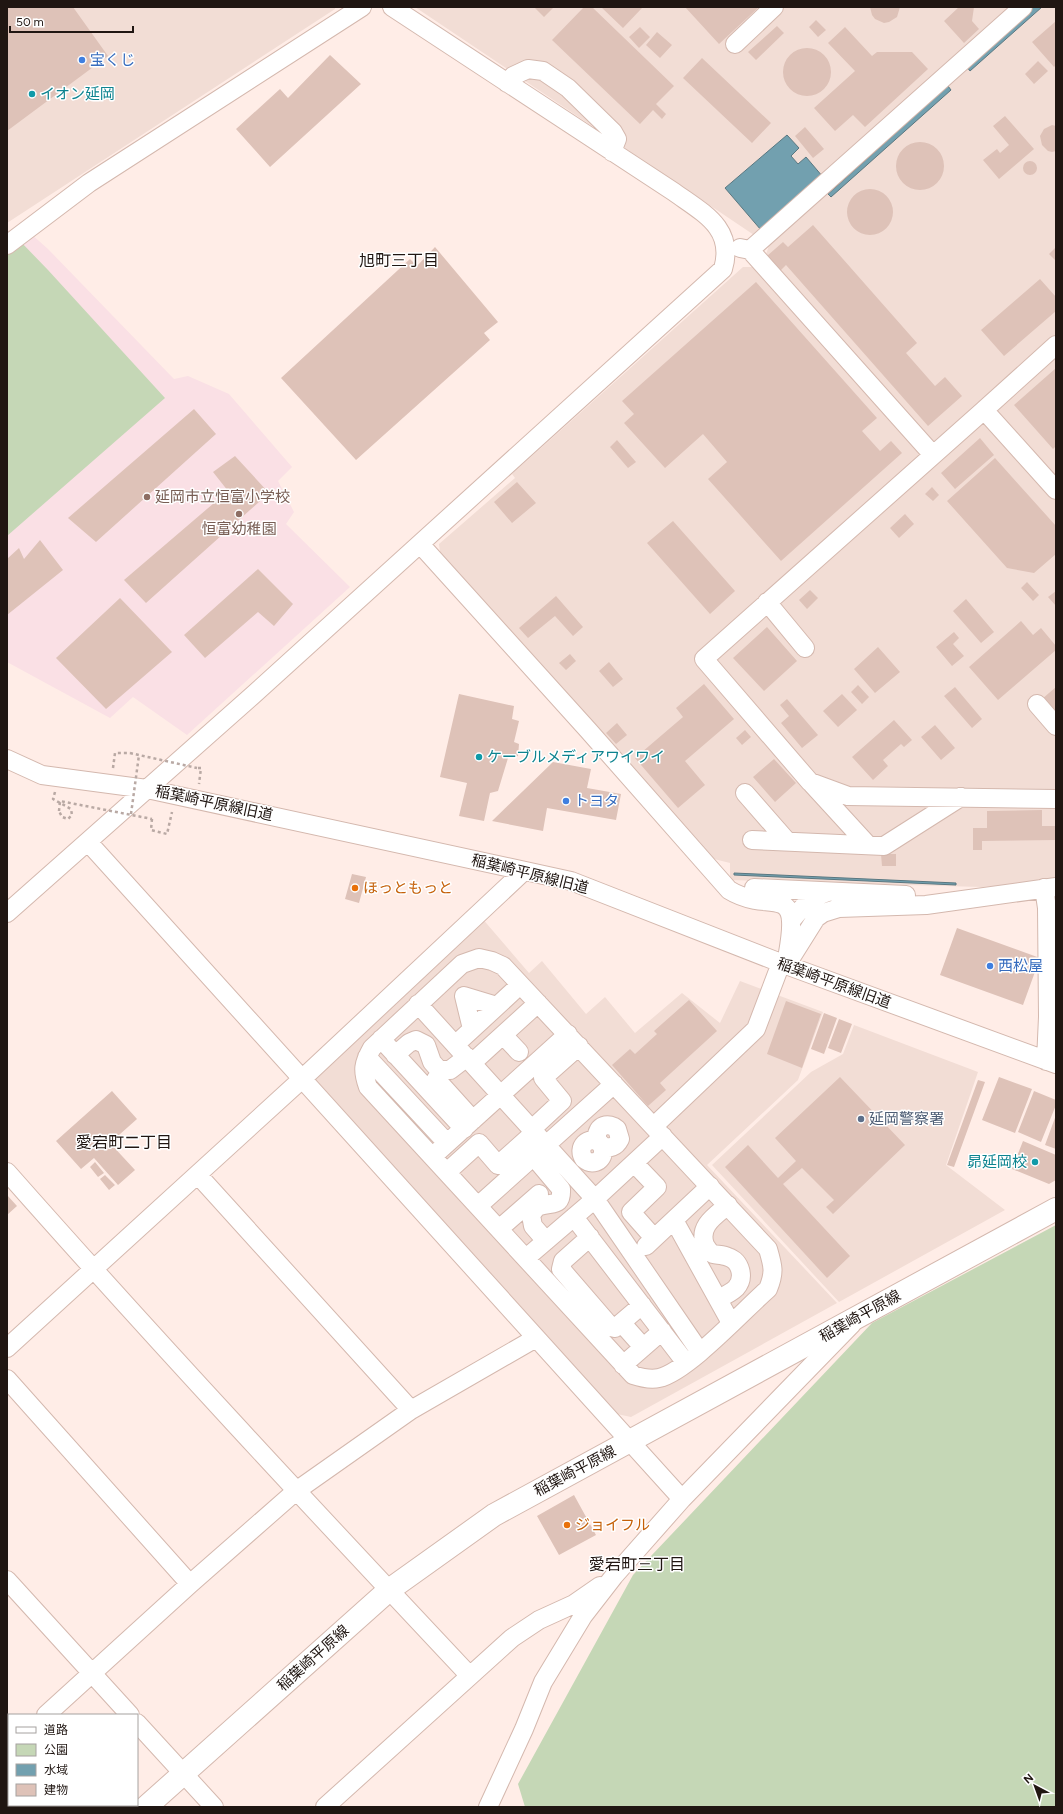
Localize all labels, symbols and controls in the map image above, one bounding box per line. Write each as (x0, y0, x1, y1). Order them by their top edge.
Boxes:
scale bar (10, 8, 133, 34)
text: 50 m (16, 15, 44, 29)
place label: 宝くじ (90, 51, 135, 69)
marker: 宝くじ (77, 55, 87, 65)
place label: イオン延岡 (40, 85, 115, 103)
marker: イオン延岡 (27, 89, 37, 99)
district label: 旭町三丁目 (359, 251, 439, 270)
place label: 延岡市立恒富小学校 (155, 488, 290, 506)
marker: 延岡市立恒富小学校 (142, 492, 152, 502)
marker: 恒富幼稚園 (234, 509, 244, 519)
place label: 恒富幼稚園 (201, 520, 277, 538)
place label: ケーブルメディアワイワイ (487, 748, 665, 766)
marker: ケーブルメディアワイワイ (474, 752, 484, 762)
street label: 稲葉崎平原線旧道 (153, 782, 275, 824)
place label: トヨタ (574, 792, 619, 810)
marker: トヨタ (561, 796, 571, 806)
street label: 稲葉崎平原線旧道 (470, 851, 590, 897)
place label: ほっともっと (363, 879, 453, 897)
marker: ほっともっと (350, 883, 360, 893)
street label: 稲葉崎平原線旧道 (775, 954, 893, 1012)
place label: 西松屋 (998, 957, 1043, 975)
marker: 西松屋 (985, 961, 995, 971)
place label: 延岡警察署 (869, 1110, 944, 1128)
marker: 延岡警察署 (856, 1114, 866, 1124)
district label: 愛宕町二丁目 (76, 1133, 172, 1152)
place label: 昴延岡校 (967, 1153, 1027, 1171)
marker: 昴延岡校 (1030, 1157, 1040, 1167)
street label: 稲葉崎平原線 (816, 1286, 904, 1346)
street label: 稲葉崎平原線 (531, 1442, 619, 1500)
place label: ジョイフル (575, 1516, 650, 1534)
marker: ジョイフル (562, 1520, 572, 1530)
district label: 愛宕町三丁目 (589, 1555, 685, 1574)
street label: 稲葉崎平原線 (274, 1621, 352, 1695)
legend (8, 1714, 138, 1806)
text: 道路 (44, 1723, 68, 1737)
text: 公園 (44, 1743, 68, 1757)
text: 水域 (44, 1763, 68, 1777)
north arrow (1015, 1766, 1055, 1806)
text: N (1021, 1771, 1036, 1787)
text: 建物 (44, 1783, 68, 1797)

